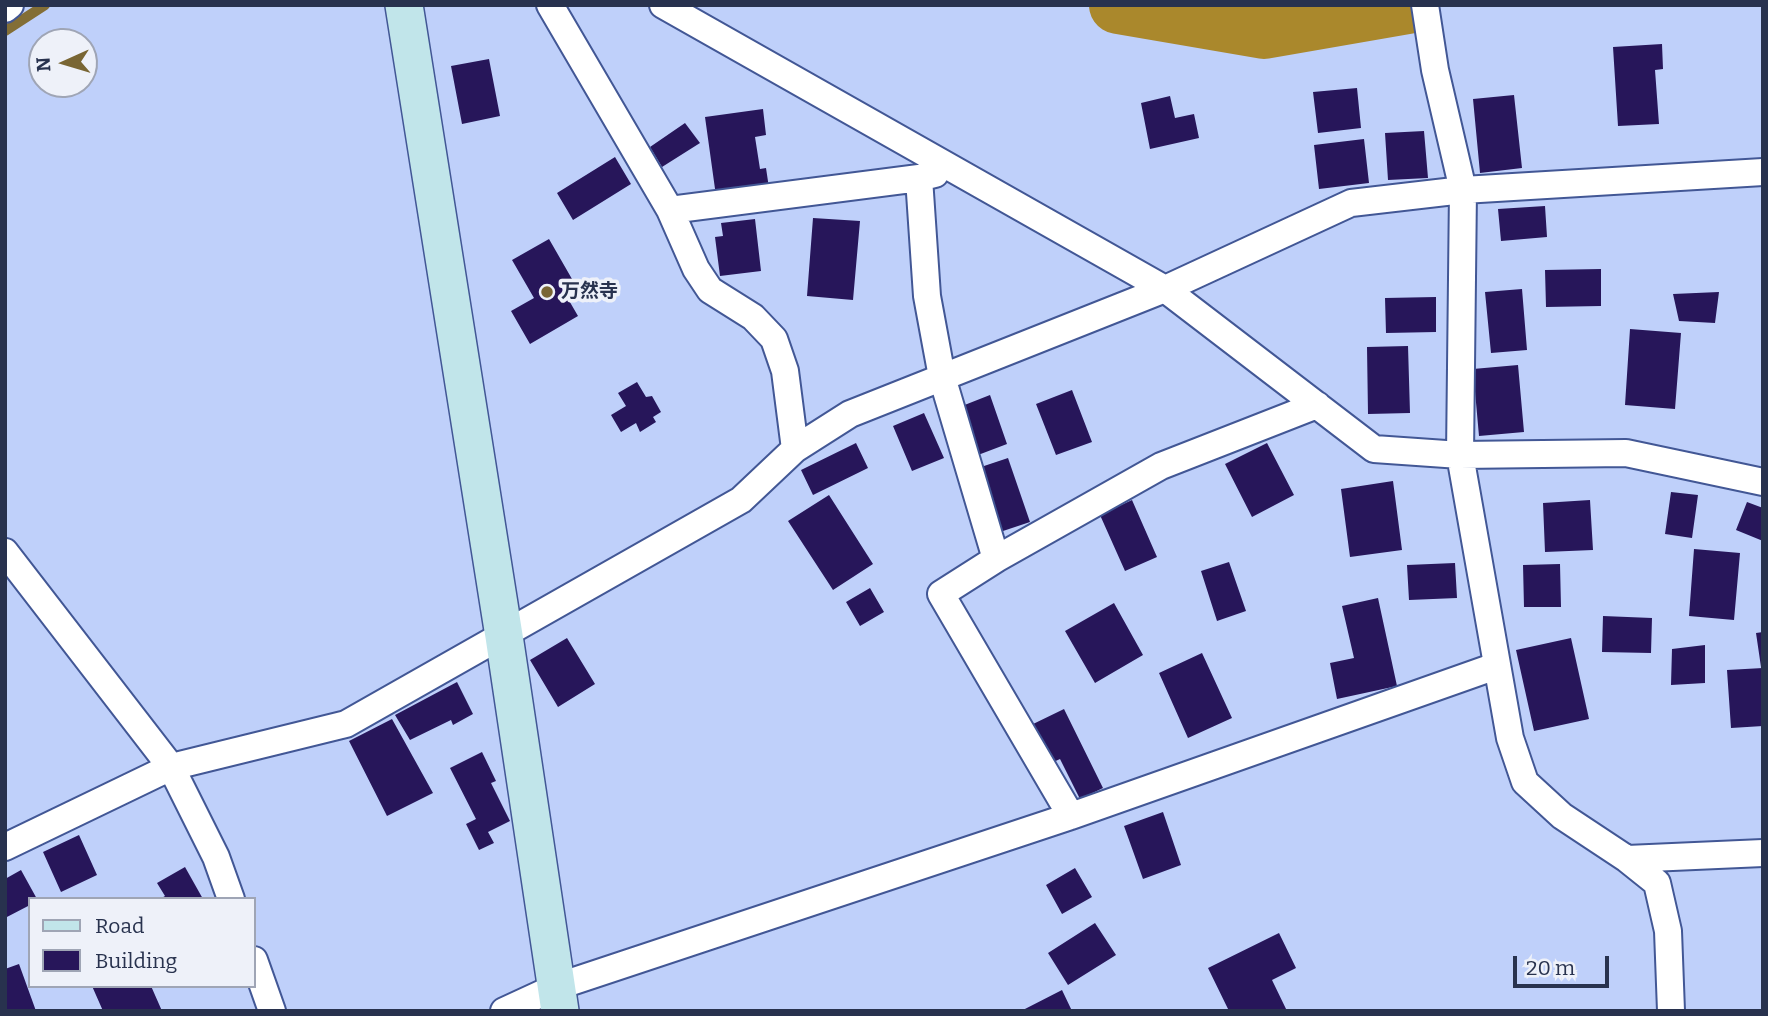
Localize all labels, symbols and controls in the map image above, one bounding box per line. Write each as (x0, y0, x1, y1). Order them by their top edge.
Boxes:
north arrow (28, 28, 98, 98)
text: N (32, 56, 56, 72)
place label: 万然寺 (561, 281, 618, 303)
marker: 万然寺 (539, 284, 555, 300)
legend (28, 897, 256, 988)
text: Road (95, 913, 144, 939)
scale bar (1516, 942, 1612, 986)
text: Building (95, 948, 177, 974)
text: 20 m (1526, 955, 1575, 981)

